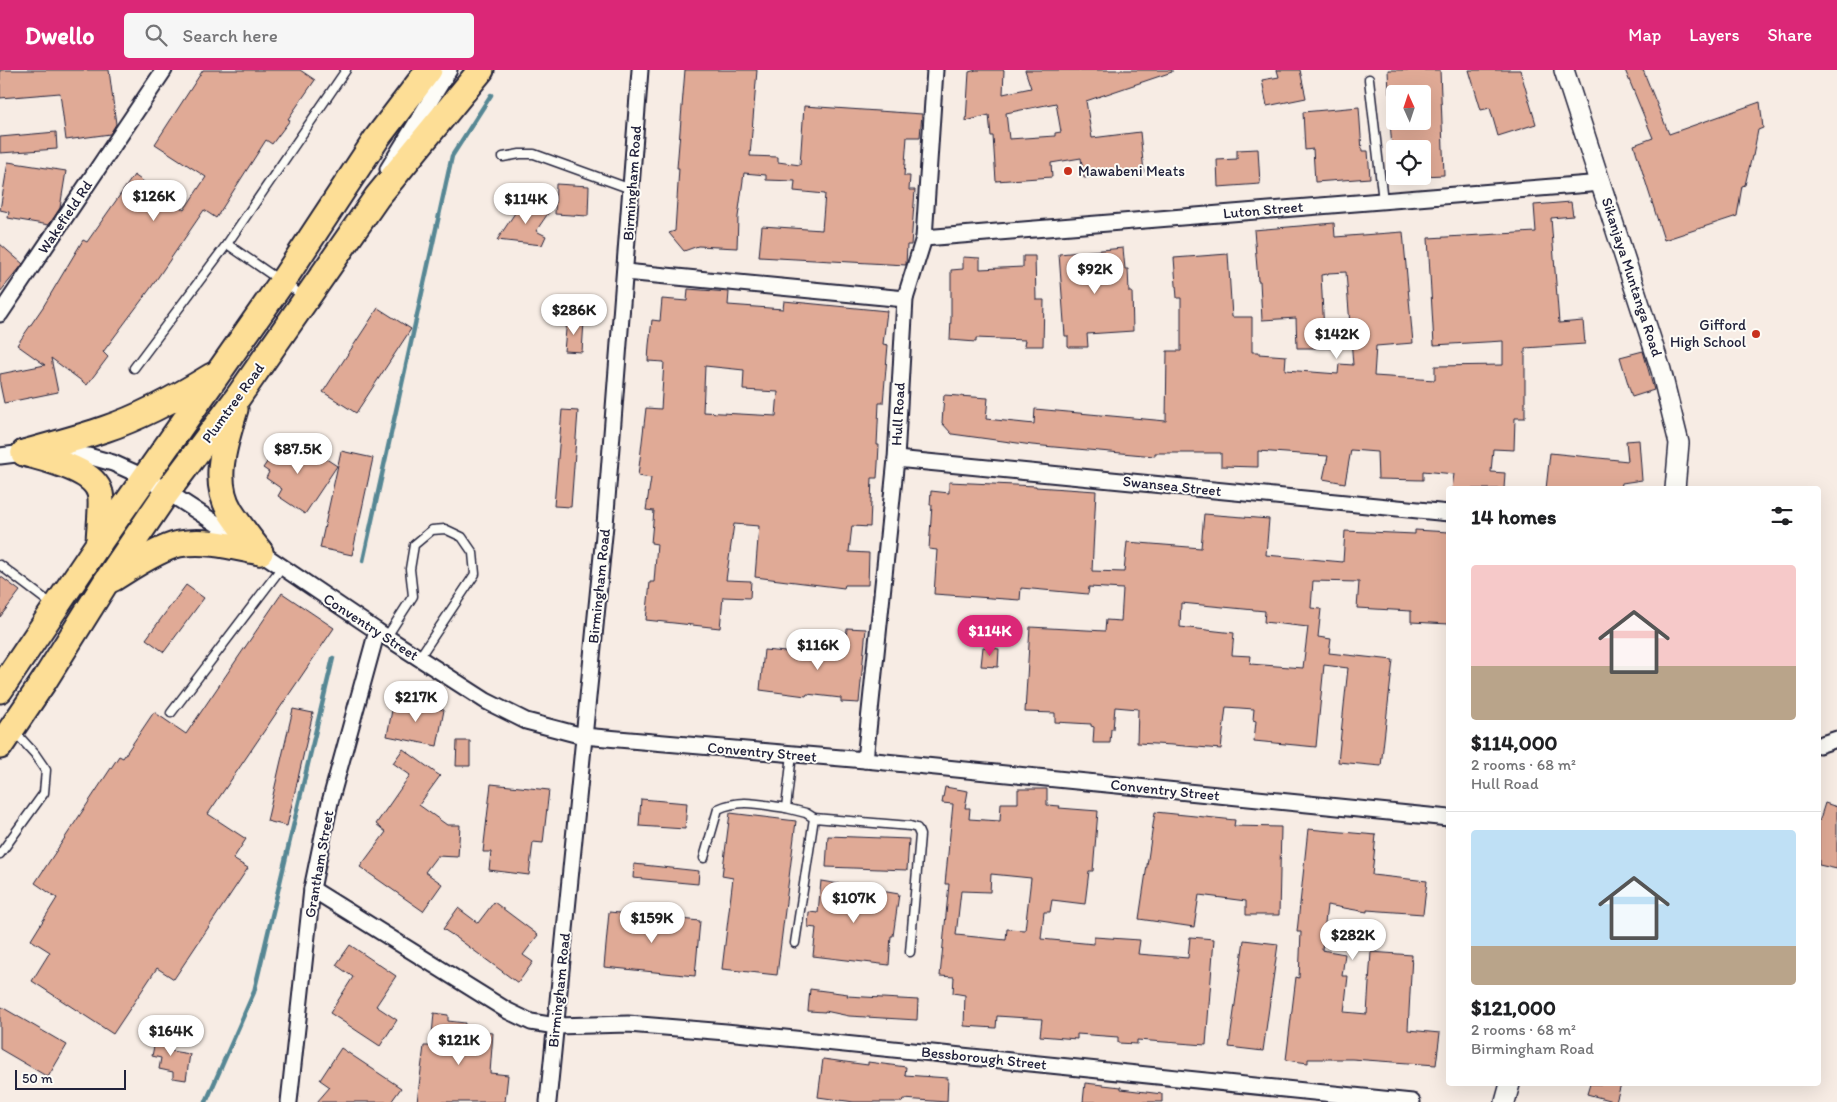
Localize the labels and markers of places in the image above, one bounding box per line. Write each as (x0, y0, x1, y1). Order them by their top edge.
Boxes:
place label: Mawabeni Meats (1078, 162, 1185, 180)
marker: Mawabeni Meats (1062, 165, 1074, 177)
pin: $126K (119, 180, 189, 222)
pin: $114K (491, 182, 561, 225)
pin: $92K (1065, 252, 1125, 295)
pin: $286K (539, 294, 609, 336)
place label: Gifford High School (1670, 316, 1747, 351)
pin: $142K (1302, 318, 1372, 360)
marker: Gifford High School (1750, 328, 1762, 340)
pin: $87.5K (257, 432, 339, 475)
pin: $114K (955, 614, 1025, 657)
pin: $116K (783, 628, 853, 671)
pin: $217K (381, 680, 451, 723)
pin: $107K (819, 882, 889, 924)
pin: $159K (617, 902, 687, 944)
pin: $282K (1318, 918, 1388, 961)
pin: $164K (136, 1014, 206, 1057)
pin: $121K (424, 1024, 494, 1066)

